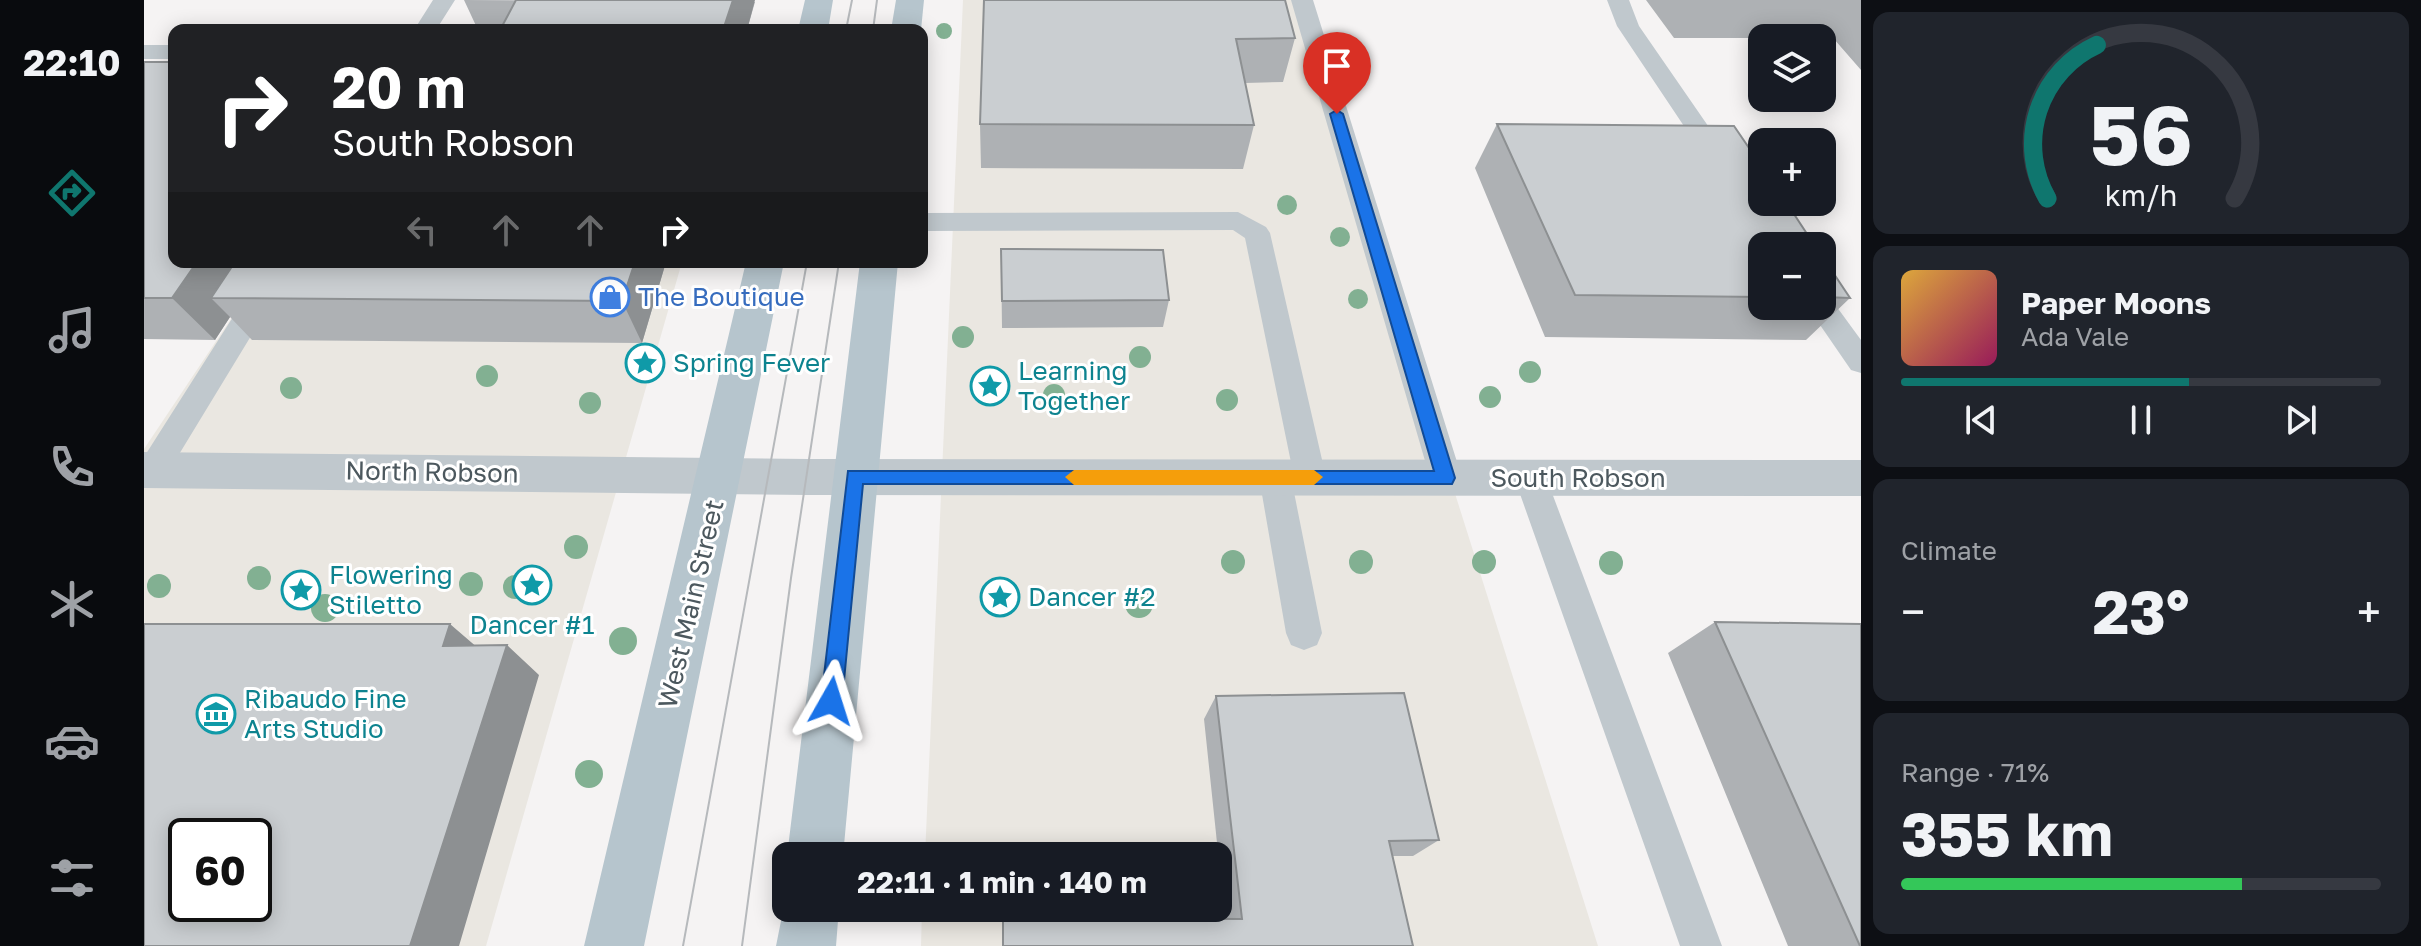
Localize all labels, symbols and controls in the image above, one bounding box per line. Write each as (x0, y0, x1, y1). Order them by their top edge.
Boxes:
map controls (1748, 24, 1836, 320)
button: layers (1748, 24, 1836, 112)
pin (1303, 32, 1371, 114)
text: 22:10 (23, 41, 121, 84)
icon: arrive (1315, 44, 1359, 88)
text: 20 m (332, 53, 466, 120)
icon: right (200, 56, 304, 160)
text: 56 (2089, 82, 2193, 182)
text: South Robson (332, 121, 575, 164)
button: + (1748, 128, 1836, 216)
icon: directions (44, 165, 100, 221)
text: km/h (2105, 178, 2177, 212)
icon: left (400, 208, 444, 252)
icon: ahead (484, 208, 528, 252)
icon: ahead (568, 208, 612, 252)
icon: right (652, 208, 696, 252)
button: − (1748, 232, 1836, 320)
shop icon: The Boutique (589, 276, 631, 318)
place label: The Boutique (638, 281, 805, 312)
text: Paper Moons (2021, 285, 2211, 321)
icon: music (44, 302, 100, 358)
text: Ada Vale (2021, 321, 2129, 352)
place icon: Spring Fever (624, 342, 666, 384)
place label: Spring Fever (673, 347, 830, 378)
place label: Learning Together (1018, 355, 1130, 416)
place icon: Learning Together (969, 365, 1011, 407)
icon: previous (1959, 398, 2003, 442)
icon: pause (2119, 398, 2163, 442)
icon: next (2279, 398, 2323, 442)
icon: phone (44, 439, 100, 495)
street label: North Robson (345, 454, 519, 489)
street label: South Robson (1490, 462, 1666, 493)
street label: West Main Street (651, 497, 730, 711)
text: Climate (1901, 535, 1997, 566)
place label: Flowering Stiletto (329, 559, 453, 620)
place icon: Dancer #1 (511, 564, 553, 606)
place icon: Flowering Stiletto (280, 569, 322, 611)
text: 23° (2093, 575, 2189, 647)
icon: climate (44, 576, 100, 632)
place icon: Dancer #2 (979, 576, 1021, 618)
place label: Dancer #2 (1028, 581, 1156, 612)
text: − (1901, 585, 1925, 638)
text: + (2357, 585, 2381, 638)
place label: Dancer #1 (469, 609, 595, 640)
position arrow (789, 659, 873, 743)
place label: Ribaudo Fine Arts Studio (244, 683, 407, 744)
museum icon: Ribaudo Fine Arts Studio (195, 693, 237, 735)
icon: car (44, 713, 100, 769)
text: Range · 71% (1901, 757, 2049, 788)
text: 355 km (1901, 797, 2113, 869)
speed limit sign: 60 (168, 818, 272, 922)
icon: filters (44, 850, 100, 906)
text: 22:11 · 1 min · 140 m (857, 864, 1147, 900)

